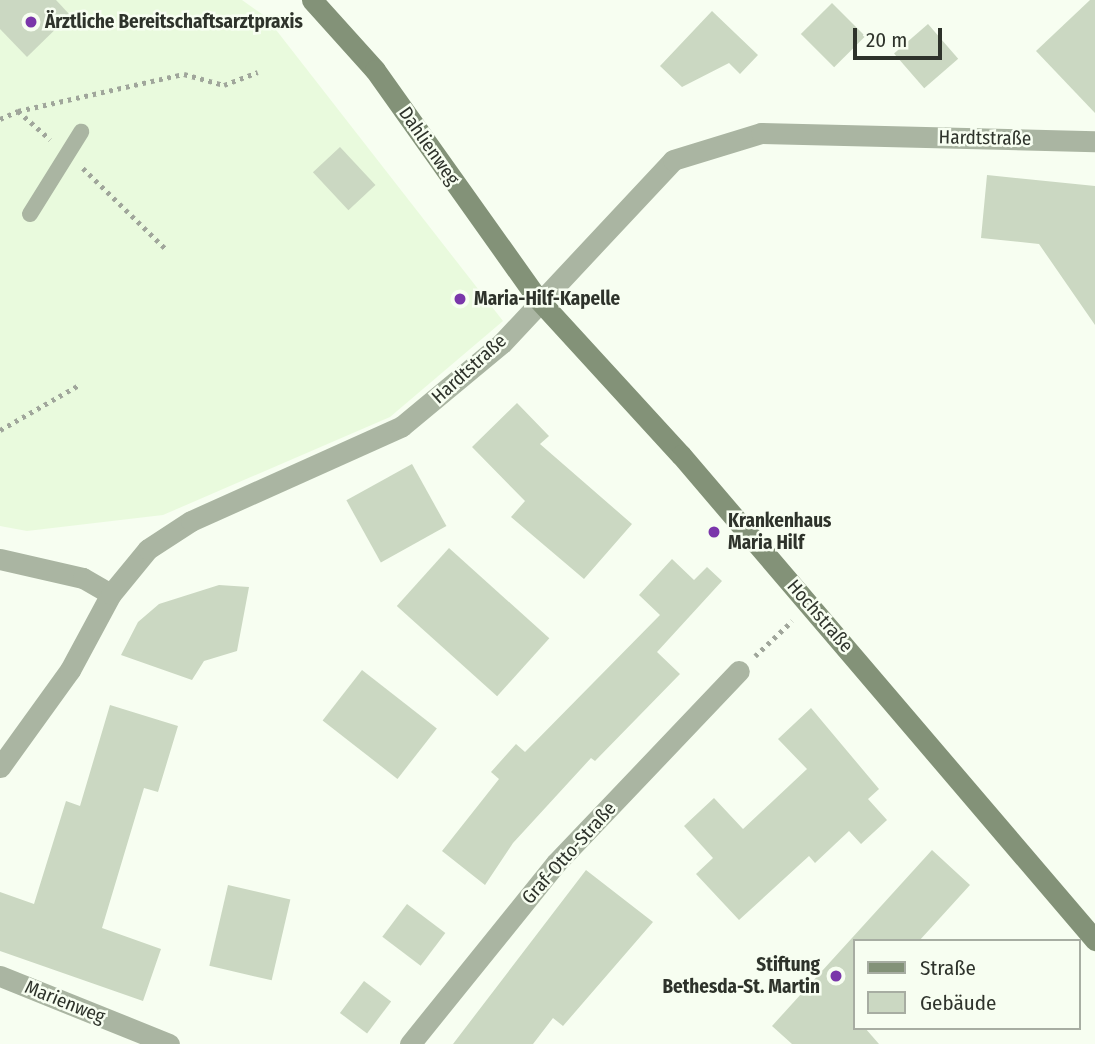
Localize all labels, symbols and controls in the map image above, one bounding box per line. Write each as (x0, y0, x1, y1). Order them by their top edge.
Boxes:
place label: Ärztliche Bereitschaftsarztpraxis (45, 11, 303, 33)
marker: Ärztliche Bereitschaftsarztpraxis (23, 14, 39, 30)
scale bar (857, 14, 946, 58)
text: 20 m (866, 27, 907, 53)
street label: Dahlienweg (394, 103, 464, 189)
street label: Hardtstraße (939, 126, 1031, 150)
place label: Maria-Hilf-Kapelle (474, 288, 620, 310)
marker: Maria-Hilf-Kapelle (452, 291, 468, 307)
street label: Hardtstraße (427, 330, 511, 408)
place label: Krankenhaus Maria Hilf (728, 510, 831, 554)
marker: Krankenhaus Maria Hilf (706, 524, 722, 540)
street label: Hochstraße (782, 575, 858, 657)
street label: Graf-Otto-Straße (517, 797, 621, 909)
legend (853, 939, 1081, 1030)
place label: Stiftung Bethesda-St. Martin (662, 954, 820, 998)
text: Straße (920, 955, 976, 981)
marker: Stiftung Bethesda-St. Martin (826, 966, 846, 986)
street label: Marienweg (22, 976, 108, 1028)
text: Gebäude (920, 990, 996, 1016)

